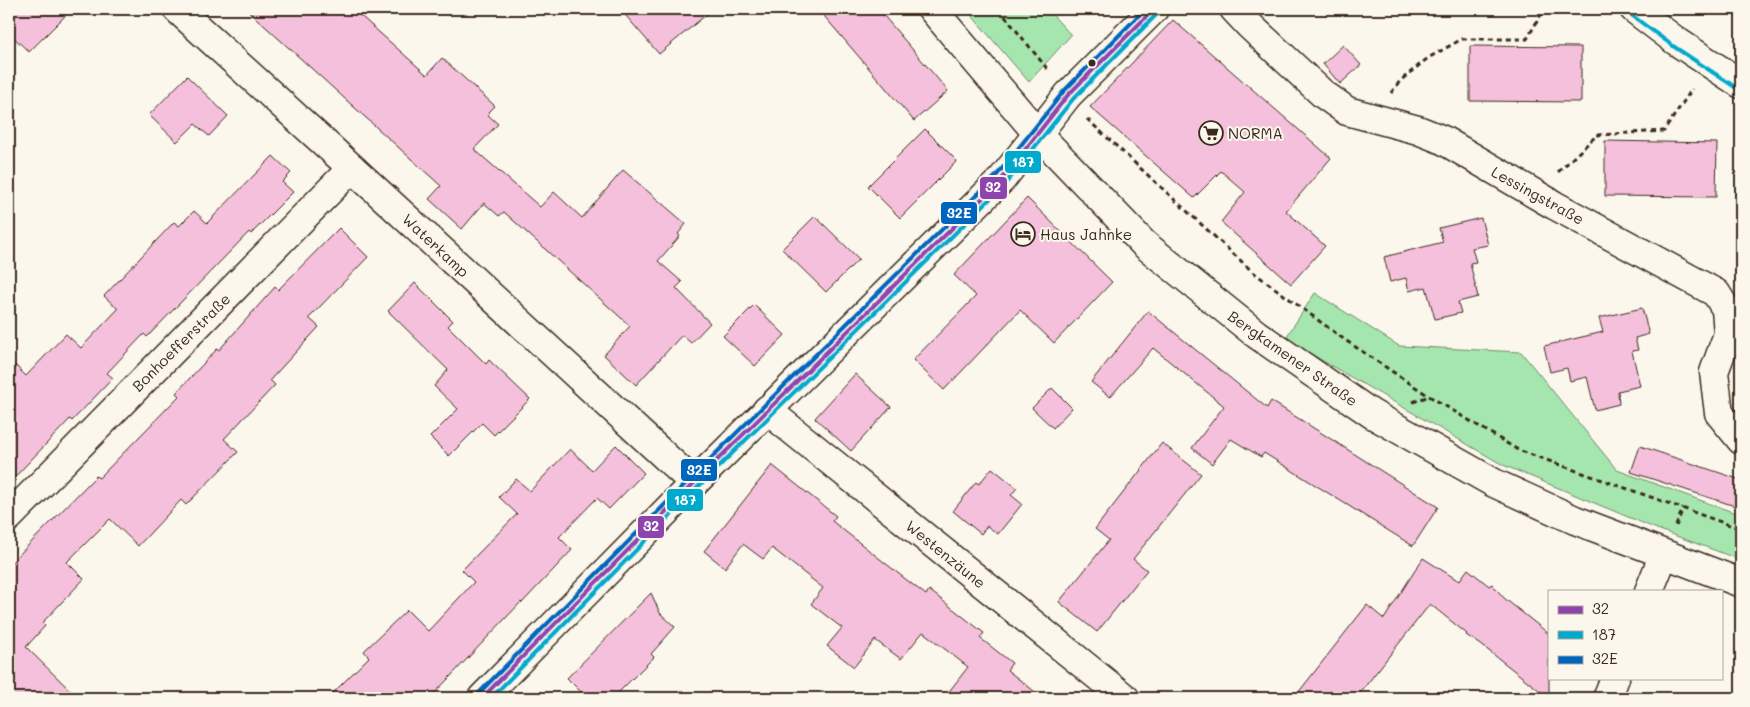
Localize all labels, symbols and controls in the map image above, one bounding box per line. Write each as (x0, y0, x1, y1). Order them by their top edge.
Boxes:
unlabelled marker (1087, 58, 1097, 68)
supermarket icon: NORMA (1198, 120, 1224, 146)
place label: NORMA (1228, 123, 1283, 143)
line badge: 187 (1004, 150, 1042, 174)
text: 187 (1012, 152, 1035, 171)
street label: Lessingstraße (1488, 161, 1588, 229)
line badge: 32 (979, 176, 1008, 200)
text: 32 (985, 177, 1001, 196)
line badge: 32E (940, 201, 978, 225)
text: 32E (946, 203, 972, 222)
street label: Waterkamp (398, 209, 474, 281)
hotel icon: Haus Jahnke (1010, 221, 1036, 247)
place label: Haus Jahnke (1040, 224, 1132, 244)
street label: Bonhoefferstraße (128, 289, 234, 395)
street label: Bergkamener Straße (1224, 306, 1362, 410)
line badge: 32E (680, 458, 718, 482)
text: 32E (686, 460, 712, 479)
line badge: 187 (666, 488, 704, 512)
text: 187 (674, 490, 697, 509)
line badge: 32 (637, 515, 665, 539)
text: 32 (643, 516, 659, 535)
street label: Westenzäune (902, 516, 990, 592)
legend (1548, 590, 1722, 680)
text: 32 (1592, 598, 1609, 618)
text: 187 (1592, 624, 1616, 644)
text: 32E (1592, 648, 1618, 668)

